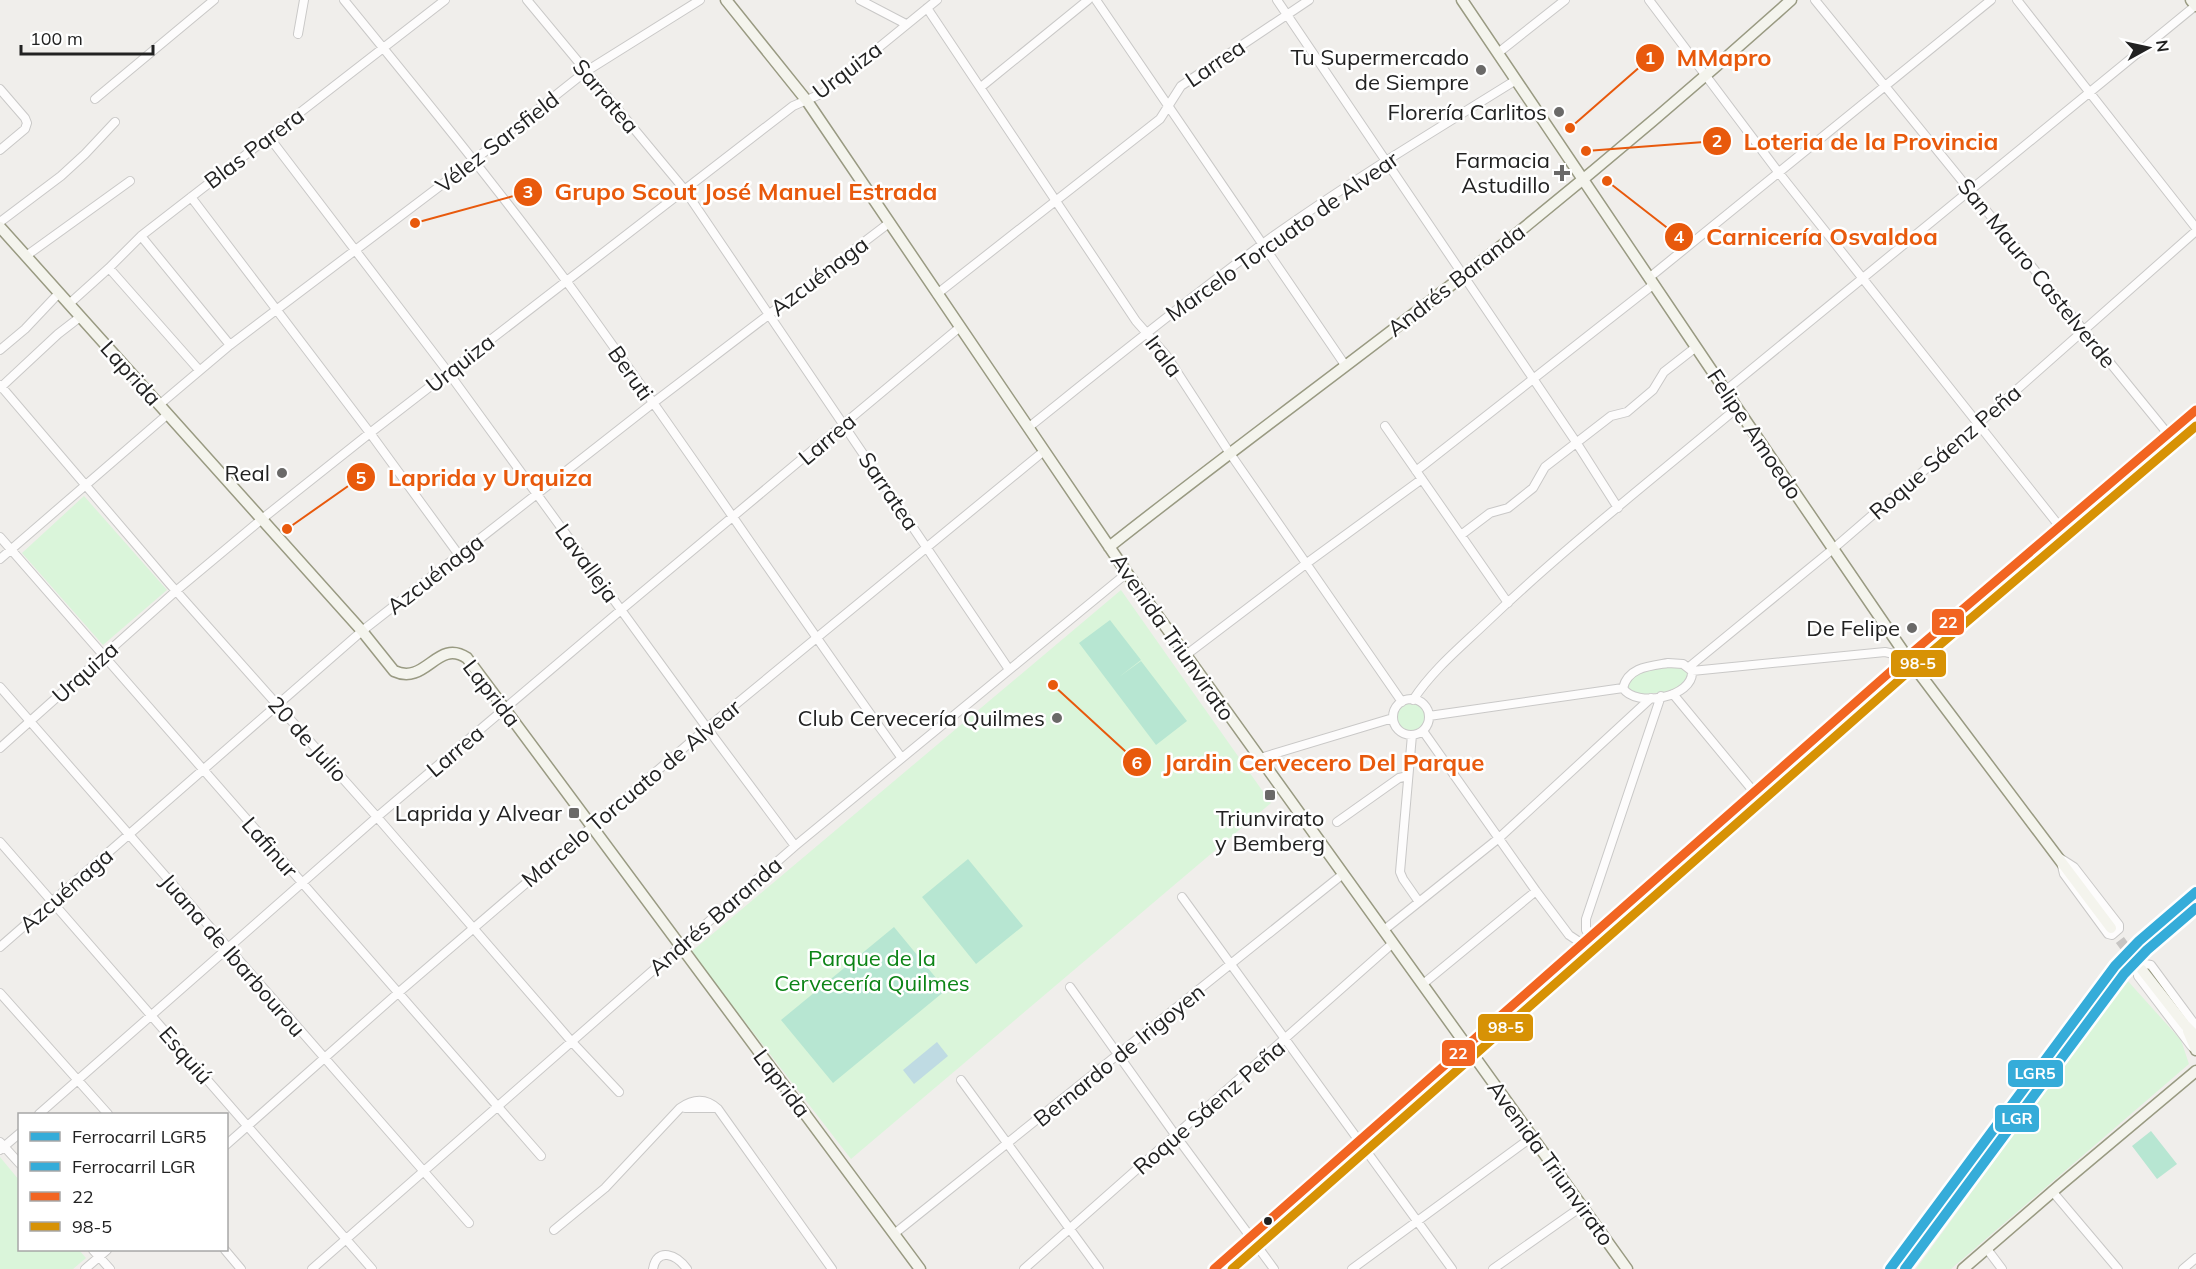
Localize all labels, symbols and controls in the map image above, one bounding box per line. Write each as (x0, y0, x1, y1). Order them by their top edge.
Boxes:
scale bar (21, 18, 153, 56)
north arrow (2118, 18, 2178, 78)
text: 100 m (30, 27, 83, 50)
street label: Larrea (1180, 33, 1250, 93)
street label: Urquiza (807, 35, 887, 105)
callout: MMapro (1635, 37, 1784, 79)
text: N (2152, 39, 2174, 53)
text: MMapro (1677, 42, 1771, 72)
place label: Tu Supermercado de Siempre (1290, 43, 1469, 96)
text: 1 (1645, 46, 1655, 69)
street label: Sarratea (567, 53, 645, 139)
marker: Tu Supermercado de Siempre (1474, 63, 1488, 77)
street label: Vélez Sarsfield (430, 85, 564, 199)
place label: Florería Carlitos (1387, 98, 1547, 126)
street label: Blas Parera (198, 101, 310, 195)
marker: Florería Carlitos (1552, 105, 1566, 119)
callout: Loteria de la Provincia (1702, 120, 2011, 162)
text: Loteria de la Provincia (1744, 126, 1999, 156)
text: 2 (1712, 129, 1722, 152)
street label: Marcelo Torcuato de Alvear (1160, 145, 1404, 327)
place label: Farmacia Astudillo (1455, 146, 1550, 199)
marker: Farmacia Astudillo (1555, 166, 1569, 180)
callout: Grupo Scout José Manuel Estrada (513, 171, 950, 213)
street label: San Mauro Castelverde (1952, 172, 2122, 374)
text: Grupo Scout José Manuel Estrada (555, 176, 937, 206)
text: 3 (523, 180, 533, 203)
callout: Carnicería Osvaldoa (1664, 216, 1950, 258)
street label: Andrés Baranda (1381, 217, 1531, 343)
text: Carnicería Osvaldoa (1706, 221, 1938, 251)
text: 4 (1674, 225, 1685, 248)
street label: Azcuénaga (764, 230, 874, 322)
street label: Urquiza (420, 327, 500, 399)
street label: Irala (1139, 330, 1189, 382)
street label: Laprida (94, 335, 168, 411)
street label: Beruti (602, 340, 660, 406)
street label: Felipe Amoedo (1701, 364, 1809, 504)
street label: Roque Sáenz Peña (1863, 378, 2027, 526)
street label: Larrea (793, 407, 861, 471)
street label: Sarratea (853, 446, 925, 536)
callout: Laprida y Urquiza (346, 456, 605, 498)
place label: Real (225, 459, 270, 487)
text: Laprida y Urquiza (388, 462, 592, 492)
marker: Real (275, 466, 289, 480)
text: 5 (356, 466, 367, 489)
street label: Lavalleja (549, 518, 625, 608)
street label: Azcuénaga (381, 527, 489, 621)
street label: Avenida Triunvirato (1105, 548, 1241, 726)
line badge: 22 (1931, 608, 1965, 636)
text: 22 (1938, 612, 1958, 632)
place label: De Felipe (1806, 614, 1900, 642)
marker: De Felipe (1905, 621, 1919, 635)
street label: Urquiza (46, 635, 124, 709)
line badge: 98-5 (1890, 649, 1947, 678)
text: 98-5 (1900, 653, 1936, 673)
street label: Laprida (457, 654, 527, 732)
street label: 20 de Julio (262, 690, 354, 788)
street label: Marcelo Torcuato de Alvear (516, 693, 746, 893)
place label: Club Cervecería Quilmes (798, 704, 1045, 732)
marker: Club Cervecería Quilmes (1050, 711, 1064, 725)
street label: Larrea (421, 719, 489, 783)
callout: Jardin Cervecero Del Parque (1122, 741, 1497, 783)
text: Jardin Cervecero Del Parque (1163, 747, 1485, 777)
text: 6 (1132, 751, 1143, 774)
marker: Triunvirato y Bemberg (1263, 788, 1277, 802)
place label: Laprida y Alvear (395, 799, 562, 827)
place label: Triunvirato y Bemberg (1215, 804, 1325, 857)
marker: Laprida y Alvear (567, 806, 581, 820)
street label: Lafinur (236, 811, 304, 883)
street label: Azcuénaga (13, 842, 119, 938)
street label: Andrés Baranda (643, 851, 787, 981)
street label: Juana de Ibarbourou (154, 868, 312, 1042)
park label: Parque de la Cervecería Quilmes (774, 944, 970, 997)
street label: Bernardo de Irigoyen (1028, 977, 1210, 1133)
line badge: 98-5 (1477, 1013, 1534, 1042)
text: 98-5 (1488, 1017, 1524, 1037)
street label: Esquiú (153, 1020, 219, 1090)
street label: Roque Sáenz Peña (1127, 1033, 1291, 1181)
line badge: 22 (1441, 1039, 1476, 1067)
street label: Laprida (747, 1043, 817, 1123)
text: 22 (1448, 1043, 1468, 1063)
line badge: LGR5 (2007, 1059, 2064, 1088)
text: LGR5 (2014, 1063, 2056, 1083)
street label: Avenida Triunvirato (1482, 1075, 1620, 1251)
line badge: LGR (1994, 1104, 2040, 1133)
text: LGR (2001, 1108, 2033, 1128)
legend (18, 1113, 228, 1251)
text: Ferrocarril LGR5 (72, 1125, 207, 1148)
text: Ferrocarril LGR (72, 1155, 196, 1178)
text: 22 (72, 1185, 94, 1208)
text: 98-5 (72, 1215, 112, 1238)
unlabelled marker (1262, 1215, 1274, 1227)

